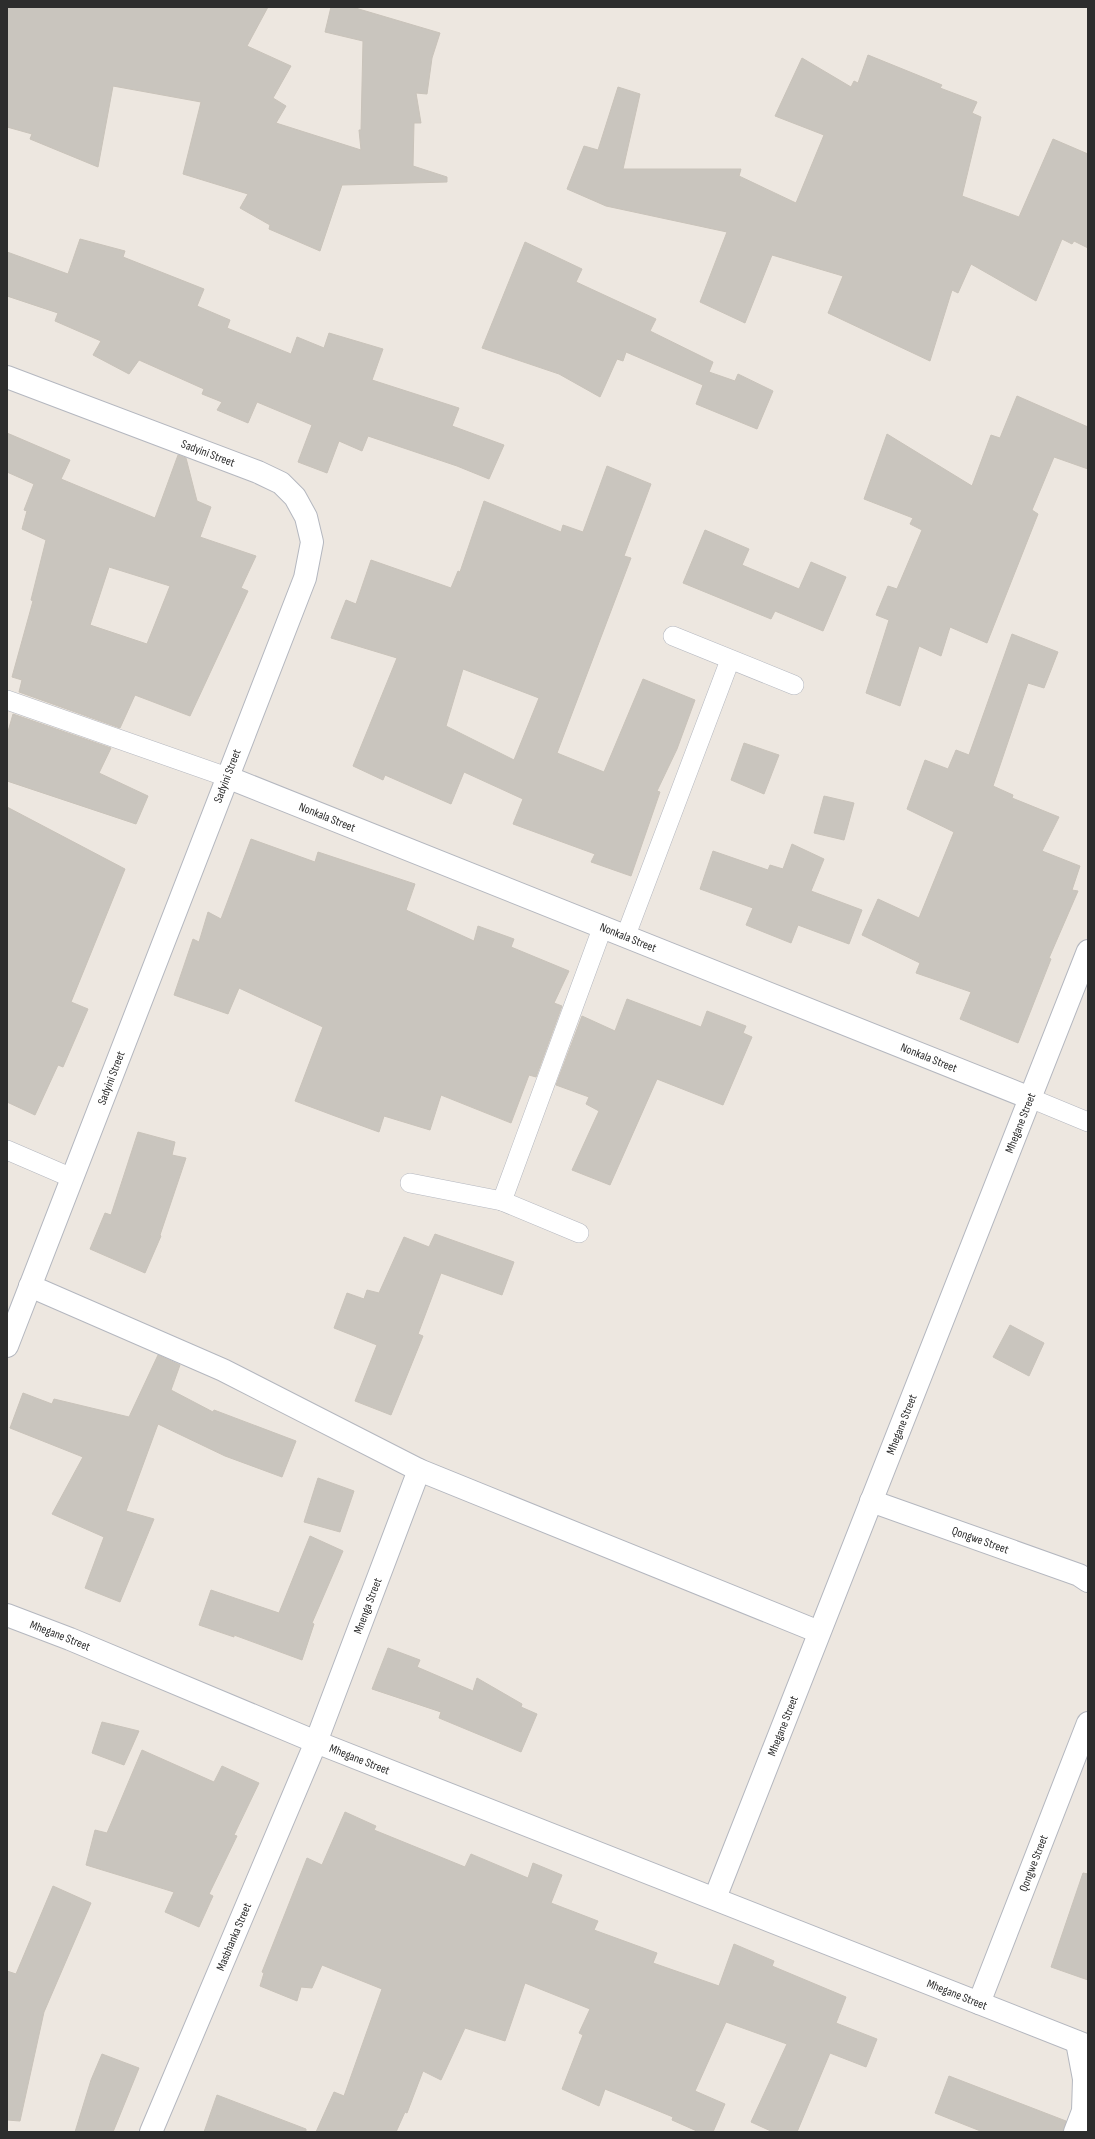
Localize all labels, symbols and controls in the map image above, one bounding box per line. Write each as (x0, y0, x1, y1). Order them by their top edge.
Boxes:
street label: Sadyini Street (179, 437, 237, 471)
street label: Sadyini Street (210, 747, 245, 805)
street label: Nonkala Street (297, 800, 358, 836)
street label: Nonkala Street (597, 920, 659, 956)
street label: Nonkala Street (898, 1040, 960, 1076)
street label: Sadyini Street (94, 1049, 129, 1107)
street label: Mhegane Street (1002, 1090, 1039, 1155)
street label: Mhegane Street (883, 1392, 921, 1457)
street label: Qongwe Street (950, 1523, 1011, 1558)
street label: Mnenga Street (351, 1576, 386, 1636)
street label: Mhegane Street (28, 1617, 93, 1655)
street label: Mhegane Street (765, 1693, 802, 1758)
street label: Mhegane Street (327, 1741, 392, 1778)
street label: Qongwe Street (1016, 1833, 1052, 1894)
street label: Masbhanka Street (213, 1900, 255, 1973)
street label: Mhegane Street (924, 1976, 989, 2014)

